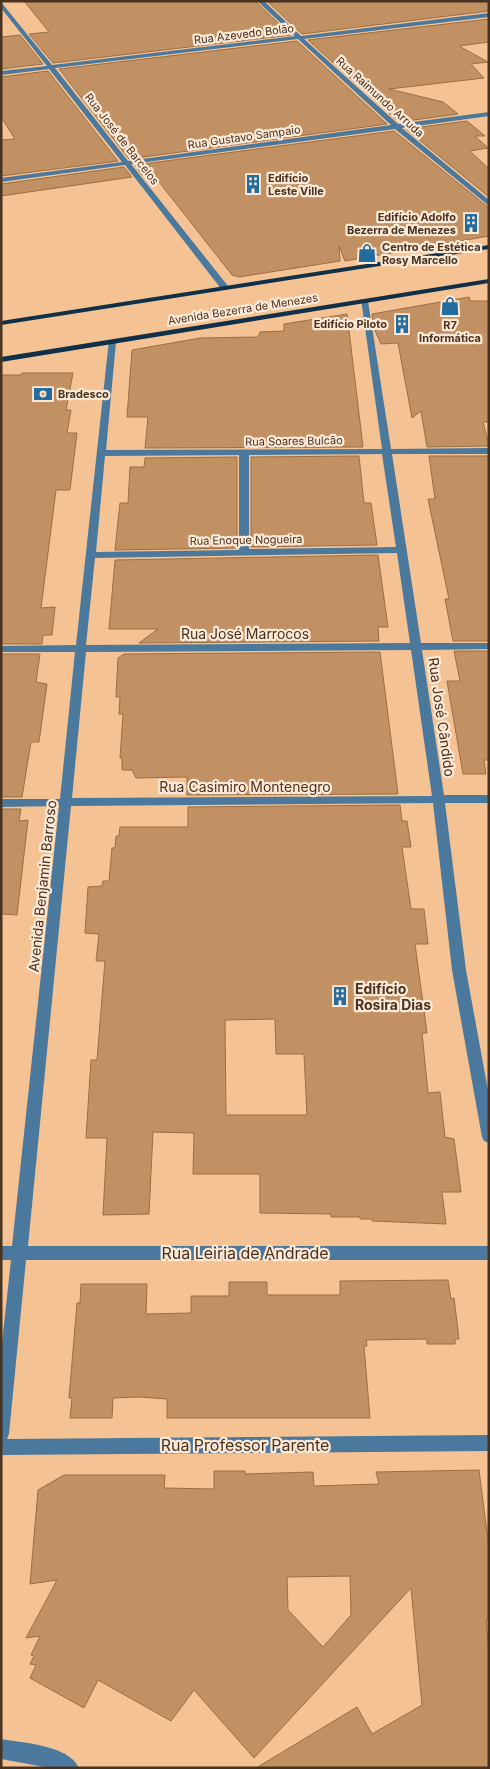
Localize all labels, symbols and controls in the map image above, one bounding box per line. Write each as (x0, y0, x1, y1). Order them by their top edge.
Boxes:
street label: Rua Azevedo Bolão (193, 21, 295, 47)
street label: Rua Raimundo Arruda (333, 54, 427, 140)
street label: Rua José de Barcelos (82, 90, 162, 188)
street label: Rua Gustavo Sampaio (187, 122, 302, 152)
place label: Edifício Leste Ville (268, 171, 324, 198)
building icon: Edifício Leste Ville (242, 173, 264, 195)
place label: Edifício Adolfo Bezerra de Menezes (347, 210, 456, 237)
building icon: Edifício Adolfo Bezerra de Menezes (460, 212, 482, 234)
place label: Centro de Estética Rosy Marcello (382, 240, 481, 267)
shop icon: Centro de Estética Rosy Marcello (356, 242, 378, 264)
street label: Avenida Bezerra de Menezes (167, 290, 319, 328)
shop icon: R7 Informática (439, 295, 461, 317)
building icon: Edifício Piloto (391, 313, 413, 335)
place label: Edifício Piloto (314, 317, 387, 331)
place label: R7 Informática (419, 318, 481, 345)
bank icon: Bradesco (32, 383, 54, 405)
place label: Bradesco (58, 387, 109, 401)
street label: Rua Soares Bulcão (245, 433, 343, 449)
street label: Rua Enoque Nogueira (189, 532, 303, 548)
street label: Rua José Marrocos (181, 625, 309, 642)
street label: Rua José Cândido (425, 656, 459, 778)
street label: Rua Casimiro Montenegro (159, 778, 331, 795)
street label: Avenida Benjamin Barroso (25, 799, 59, 973)
place label: Edifício Rosira Dias (355, 980, 431, 1013)
building icon: Edifício Rosira Dias (329, 985, 351, 1007)
street label: Rua Leiria de Andrade (161, 1243, 329, 1263)
street label: Rua Professor Parente (161, 1435, 329, 1455)

